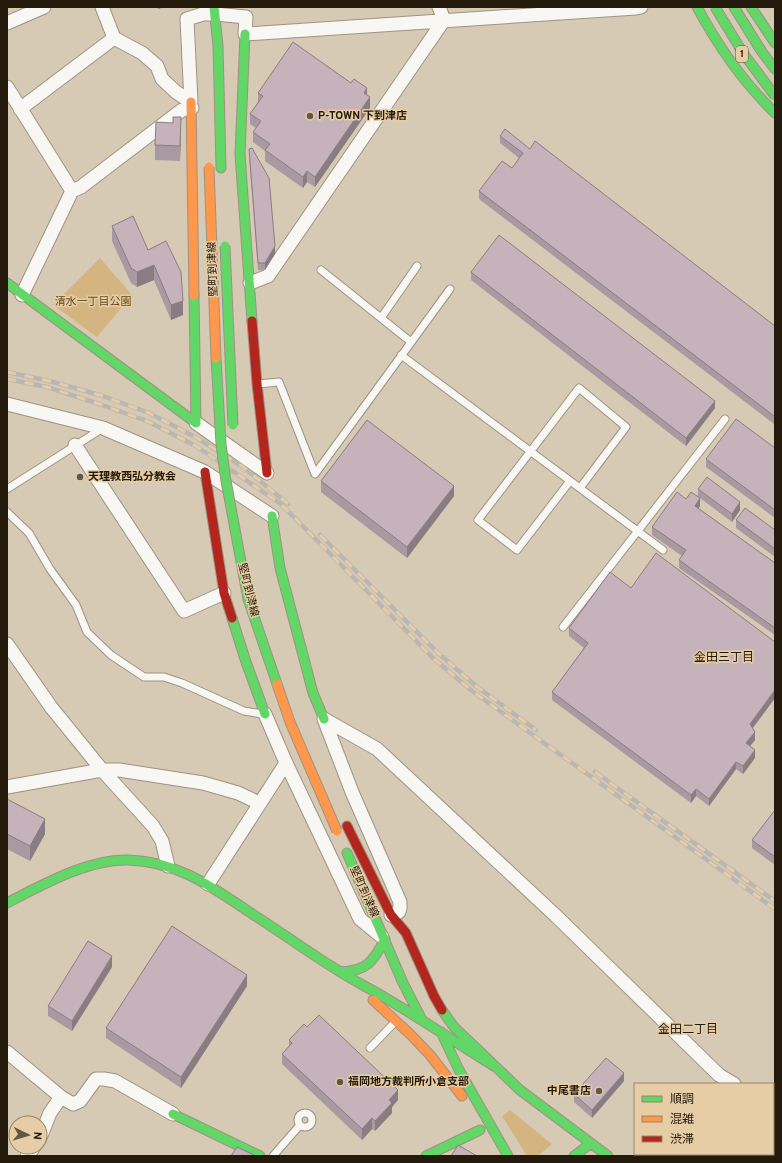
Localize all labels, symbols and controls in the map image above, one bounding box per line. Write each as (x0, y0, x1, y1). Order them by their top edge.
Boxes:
road number: 1 (736, 46, 748, 62)
place label: P-TOWN 下到津店 (318, 109, 407, 123)
marker: P-TOWN 下到津店 (305, 111, 315, 121)
street label: 堅町到津線 (205, 241, 221, 297)
park label: 清水一丁目公園 (55, 295, 132, 309)
place label: 天理教西弘分教会 (88, 470, 176, 484)
marker: 天理教西弘分教会 (75, 472, 85, 482)
street label: 堅町到津線 (235, 562, 261, 618)
district label: 金田三丁目 (694, 650, 754, 666)
street label: 堅町到津線 (346, 864, 382, 920)
district label: 金田二丁目 (658, 1022, 718, 1038)
place label: 福岡地方裁判所小倉支部 (348, 1075, 469, 1089)
marker: 福岡地方裁判所小倉支部 (335, 1077, 345, 1087)
legend (634, 1083, 774, 1155)
place label: 中尾書店 (547, 1084, 591, 1098)
marker: 中尾書店 (594, 1086, 604, 1096)
text: 順調 (670, 1092, 694, 1108)
text: 混雑 (670, 1112, 694, 1128)
north arrow (8, 1115, 48, 1155)
text: N (30, 1131, 44, 1140)
text: 渋滞 (670, 1132, 694, 1148)

